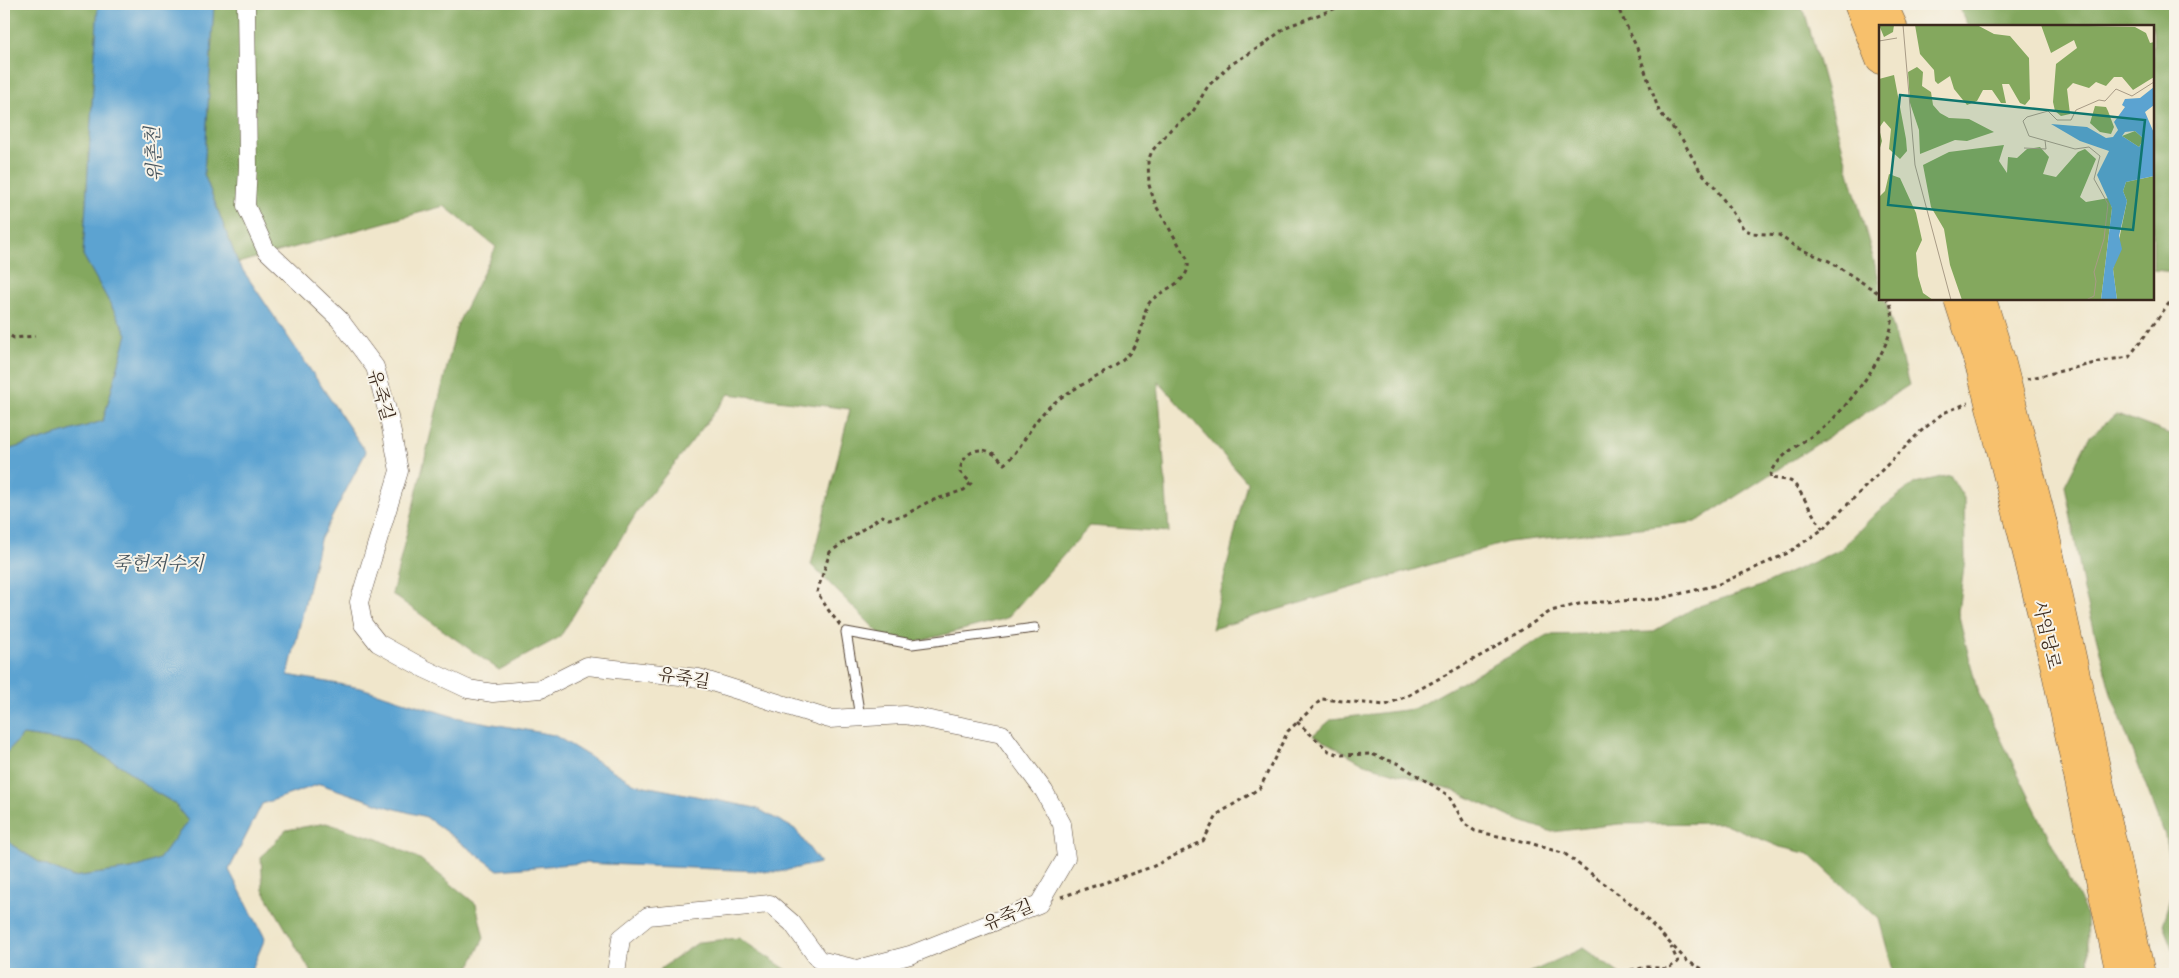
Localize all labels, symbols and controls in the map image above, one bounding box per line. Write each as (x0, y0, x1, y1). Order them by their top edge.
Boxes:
inset map (1879, 25, 2154, 300)
water label: 위촌천 (139, 124, 168, 182)
street label: 유죽길 (362, 367, 400, 423)
water label: 죽헌저수지 (112, 551, 206, 577)
street label: 사임당로 (2027, 598, 2067, 672)
street label: 유죽길 (656, 662, 712, 694)
street label: 유죽길 (979, 894, 1037, 936)

